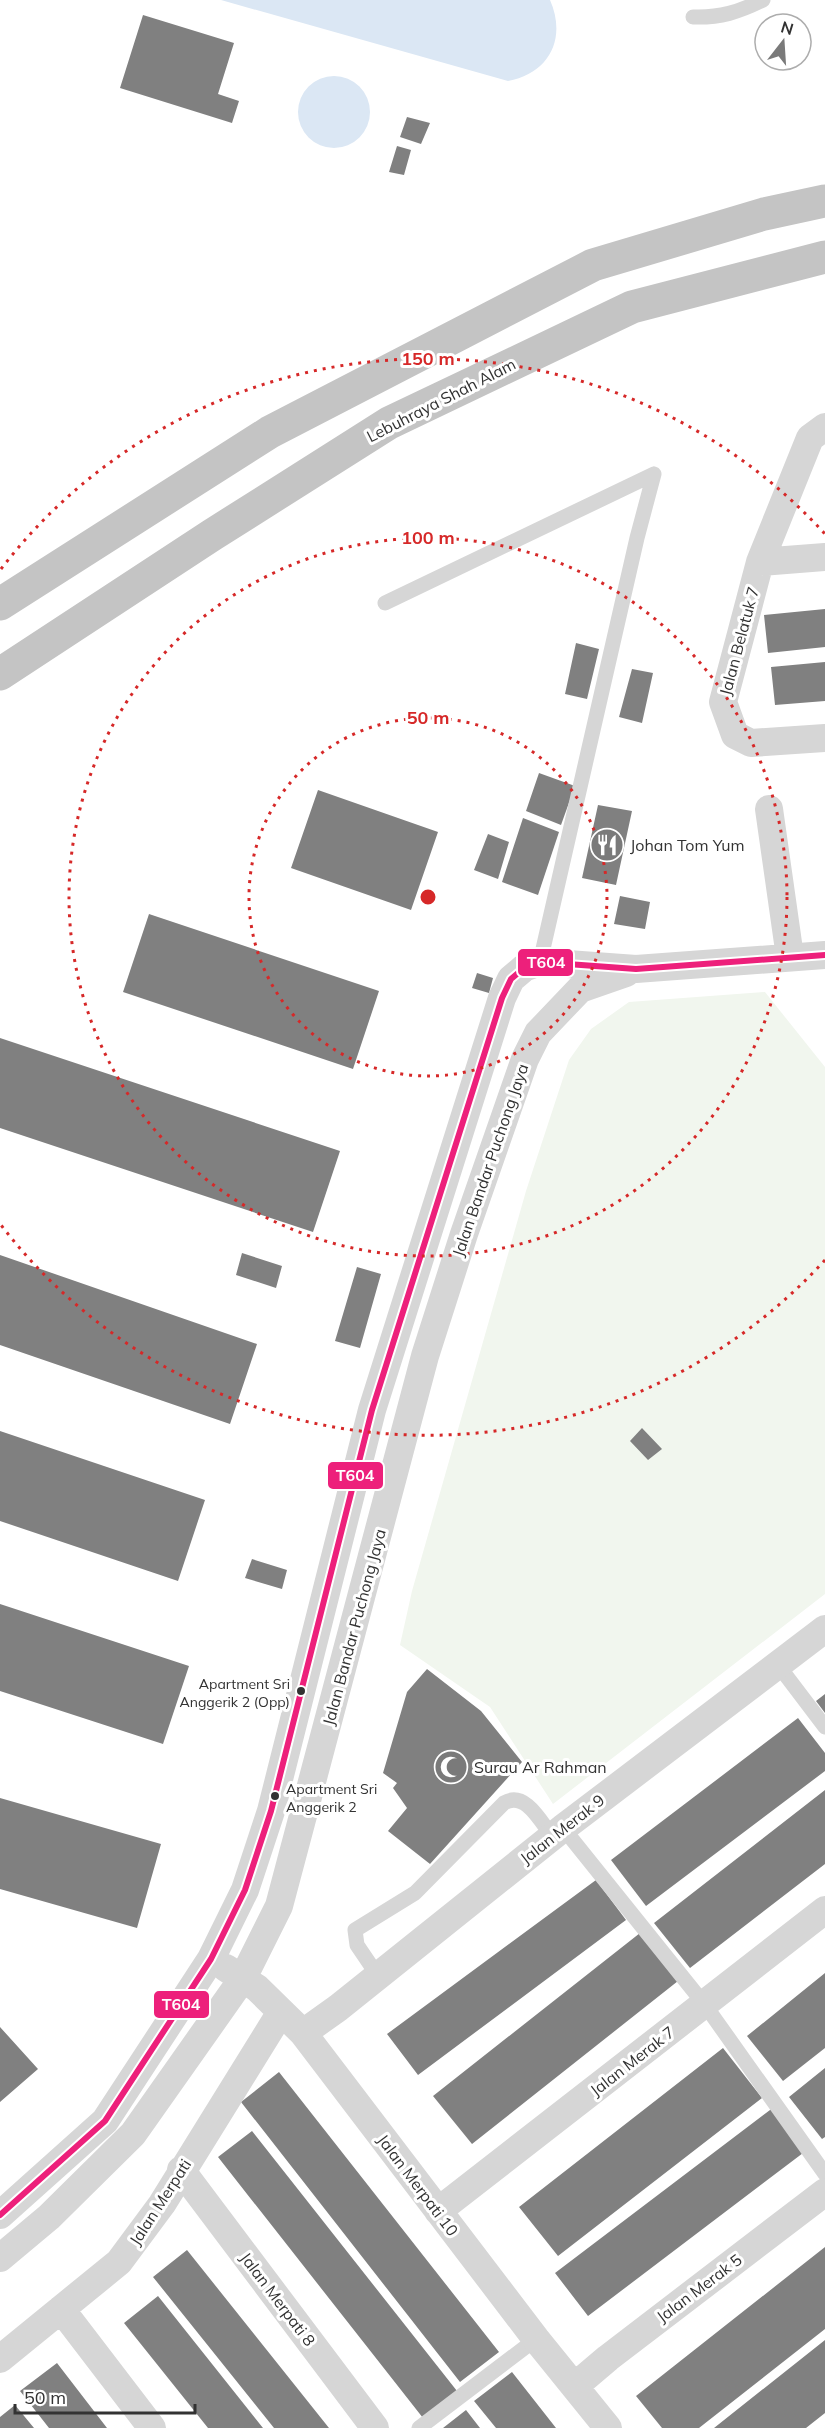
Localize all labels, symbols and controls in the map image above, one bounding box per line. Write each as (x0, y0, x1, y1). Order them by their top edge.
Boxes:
north arrow (753, 12, 813, 72)
text: N (779, 16, 796, 39)
text: 150 m (401, 347, 455, 370)
street label: Lebuhraya Shah Alam (363, 354, 519, 446)
text: 100 m (401, 526, 455, 549)
street label: Jalan Belatuk 7 (715, 584, 763, 698)
text: 50 m (407, 706, 449, 729)
restaurant icon: Johan Tom Yum (589, 827, 625, 863)
place label: Johan Tom Yum (630, 835, 745, 855)
centre of rings (418, 887, 438, 907)
line badge: T604 (517, 948, 574, 977)
text: T604 (527, 952, 566, 972)
street label: Jalan Bandar Puchong Jaya (448, 1061, 532, 1259)
line badge: T604 (327, 1461, 384, 1490)
text: T604 (336, 1465, 375, 1485)
street label: Jalan Bandar Puchong Jaya (318, 1526, 390, 1728)
place label: Apartment Sri Anggerik 2 (Opp) (179, 1675, 290, 1711)
marker: Apartment Sri Anggerik 2 (Opp) (295, 1685, 307, 1697)
mosque icon: Surau Ar Rahman (433, 1749, 469, 1785)
place label: Surau Ar Rahman (474, 1757, 607, 1777)
place label: Apartment Sri Anggerik 2 (286, 1780, 377, 1816)
marker: Apartment Sri Anggerik 2 (269, 1790, 281, 1802)
street label: Jalan Merak 9 (516, 1790, 608, 1868)
line badge: T604 (153, 1990, 210, 2019)
text: T604 (162, 1994, 201, 2014)
street label: Jalan Merak 7 (586, 2022, 678, 2100)
street label: Jalan Merpati 10 (373, 2130, 463, 2240)
street label: Jalan Merpati (125, 2155, 195, 2249)
street label: Jalan Merpati 8 (236, 2248, 320, 2350)
street label: Jalan Merak 5 (652, 2249, 746, 2327)
scale bar (15, 2377, 195, 2415)
text: 50 m (24, 2386, 66, 2409)

